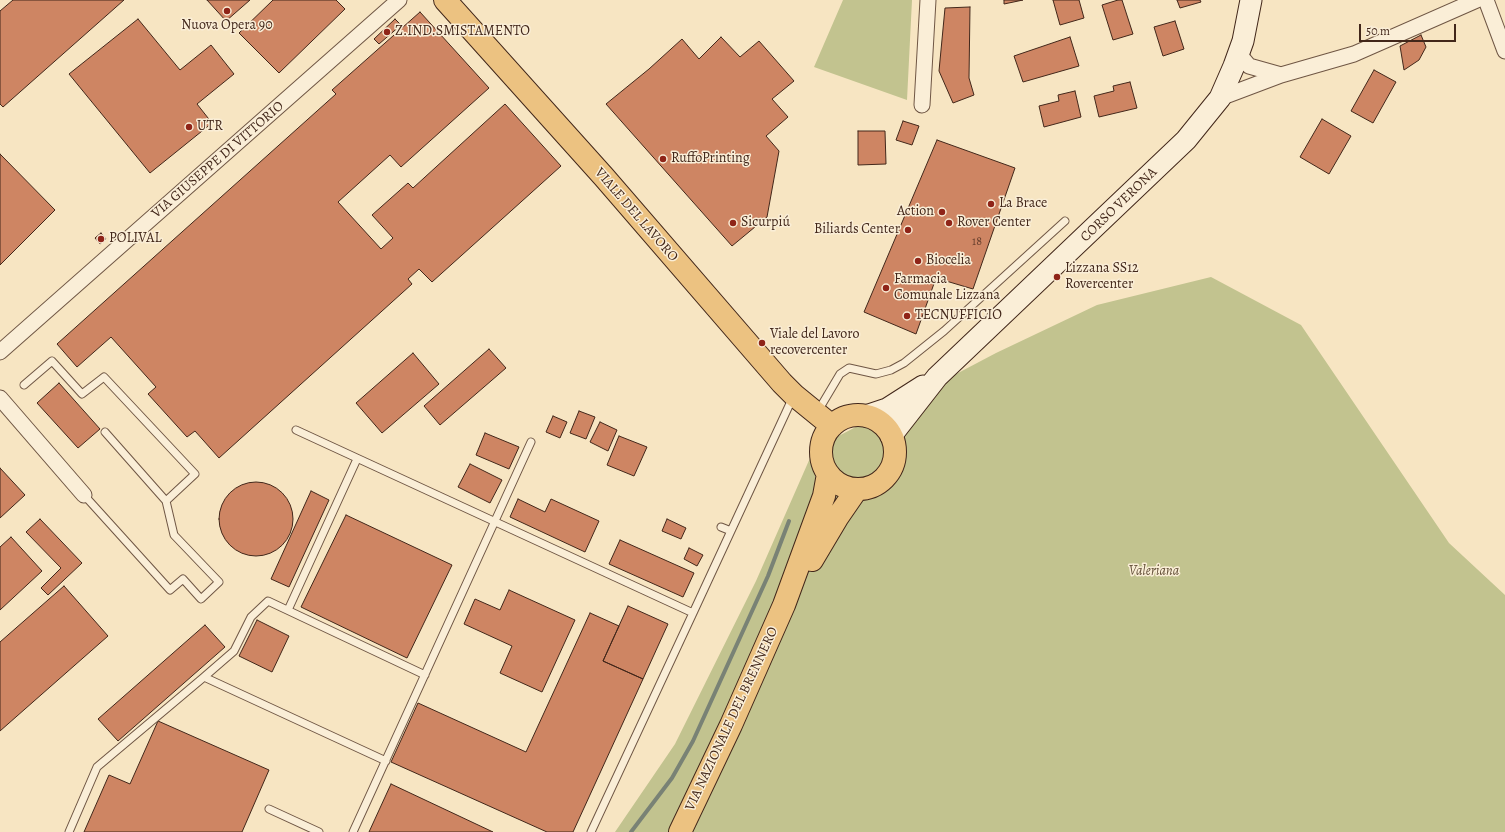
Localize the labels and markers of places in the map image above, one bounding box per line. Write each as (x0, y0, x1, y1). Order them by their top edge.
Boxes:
marker: Nuova Opera 90 (222, 6, 232, 16)
place label: Nuova Opera 90 (181, 18, 273, 34)
place label: Z.IND.SMISTAMENTO (395, 24, 530, 40)
marker: Z.IND.SMISTAMENTO (382, 27, 392, 37)
place label: UTR (197, 119, 223, 135)
marker: UTR (184, 122, 194, 132)
place label: RuffoPrinting (671, 151, 750, 167)
marker: RuffoPrinting (658, 154, 668, 164)
place label: La Brace (999, 196, 1047, 212)
marker: La Brace (986, 199, 996, 209)
place label: Action (897, 204, 934, 220)
marker: Action (937, 207, 947, 217)
place label: Sicurpiú (741, 215, 790, 231)
place label: Rover Center (957, 215, 1031, 231)
marker: Sicurpiú (728, 218, 738, 228)
marker: Rover Center (944, 218, 954, 228)
place label: Biliards Center (814, 222, 900, 238)
marker: Biliards Center (903, 225, 913, 235)
place label: POLIVAL (109, 231, 161, 247)
marker: POLIVAL (96, 234, 106, 244)
place label: Biocelia (926, 253, 971, 269)
marker: Biocelia (913, 256, 923, 266)
place label: Lizzana SS12 Rovercenter (1065, 261, 1139, 294)
place label: Farmacia Comunale Lizzana (894, 272, 1000, 304)
marker: Lizzana SS12 Rovercenter (1052, 272, 1062, 282)
marker: Farmacia Comunale Lizzana (881, 283, 891, 293)
place label: TECNUFFICIO (915, 308, 1002, 324)
marker: TECNUFFICIO (902, 311, 912, 321)
place label: Viale del Lavoro recovercenter (770, 327, 859, 360)
marker: Viale del Lavoro recovercenter (757, 338, 767, 348)

